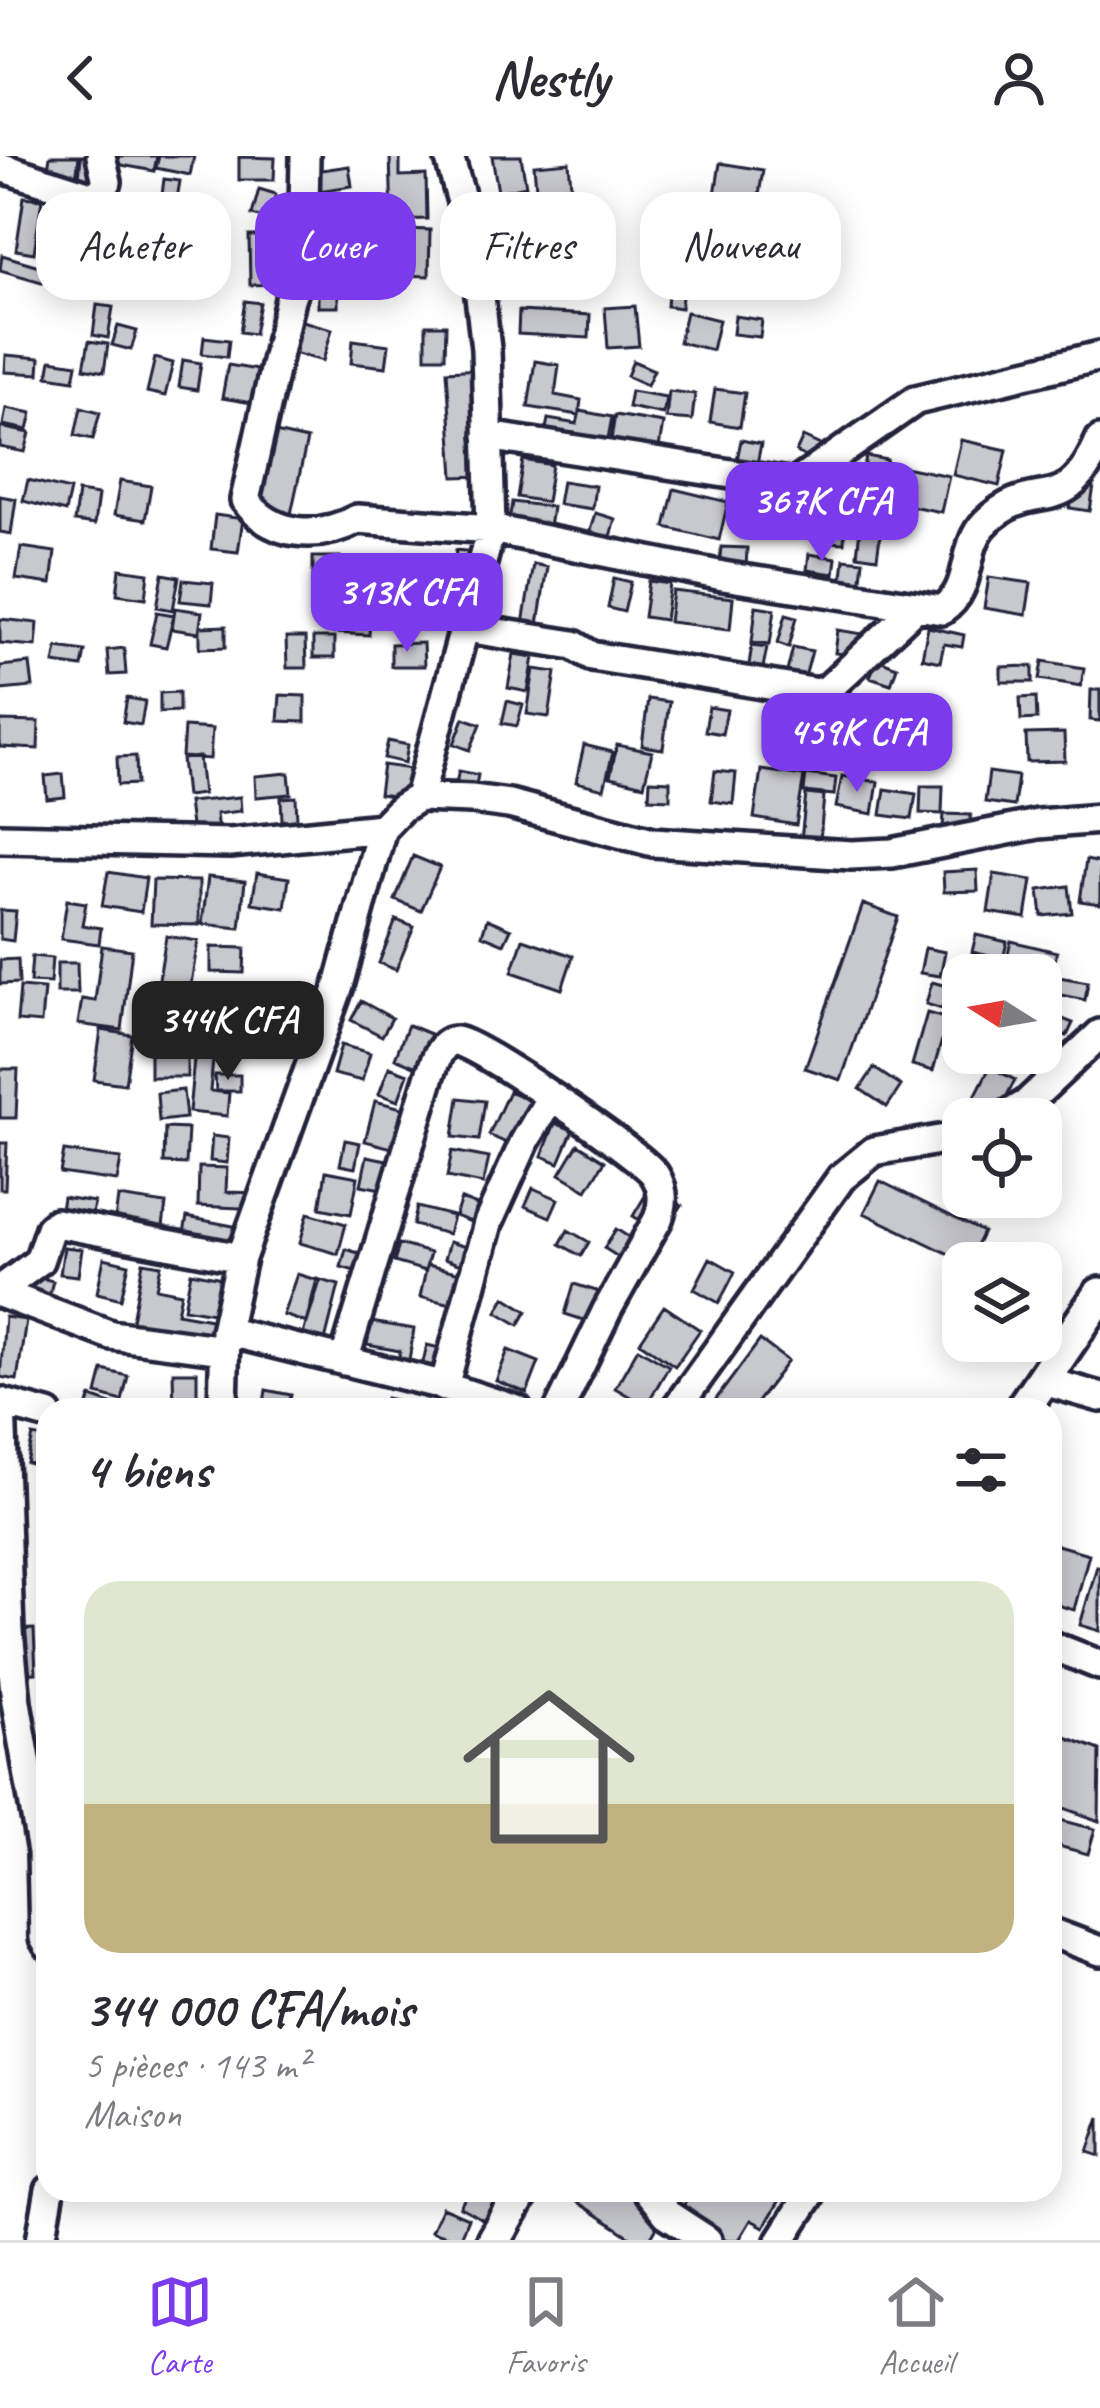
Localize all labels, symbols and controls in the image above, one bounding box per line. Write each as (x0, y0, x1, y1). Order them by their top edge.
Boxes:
text: Nestly (492, 44, 608, 112)
icon: back (48, 45, 114, 111)
icon: person (986, 45, 1052, 111)
chip: Acheter (36, 192, 231, 300)
chip: Louer (255, 192, 416, 300)
chip: Filtres (440, 192, 616, 300)
chip: Nouveau (640, 192, 841, 300)
pin: 367K CFA (698, 462, 946, 564)
text: 367K CFA (753, 476, 892, 525)
pin: 313K CFA (283, 553, 531, 655)
text: 313K CFA (338, 567, 476, 616)
pin: 459K CFA (733, 693, 981, 795)
text: 459K CFA (788, 707, 926, 756)
north arrow (942, 954, 1062, 1074)
map controls (942, 954, 1062, 1362)
pin: 344K CFA (104, 981, 352, 1083)
text: 344K CFA (159, 995, 297, 1044)
button: locate (942, 1098, 1062, 1218)
button: layers (942, 1242, 1062, 1362)
icon: filters (948, 1437, 1014, 1503)
text: 4 biens (84, 1438, 210, 1502)
icon: home (441, 1659, 657, 1875)
text: 344 000 CFA/mois (84, 1977, 413, 2041)
text: 5 pièces · 143 m² (84, 2041, 308, 2090)
text: Maison (84, 2090, 181, 2139)
tab: Carte (147, 2269, 213, 2383)
tab: Favoris (506, 2269, 586, 2383)
tab: Accueil (879, 2269, 953, 2383)

